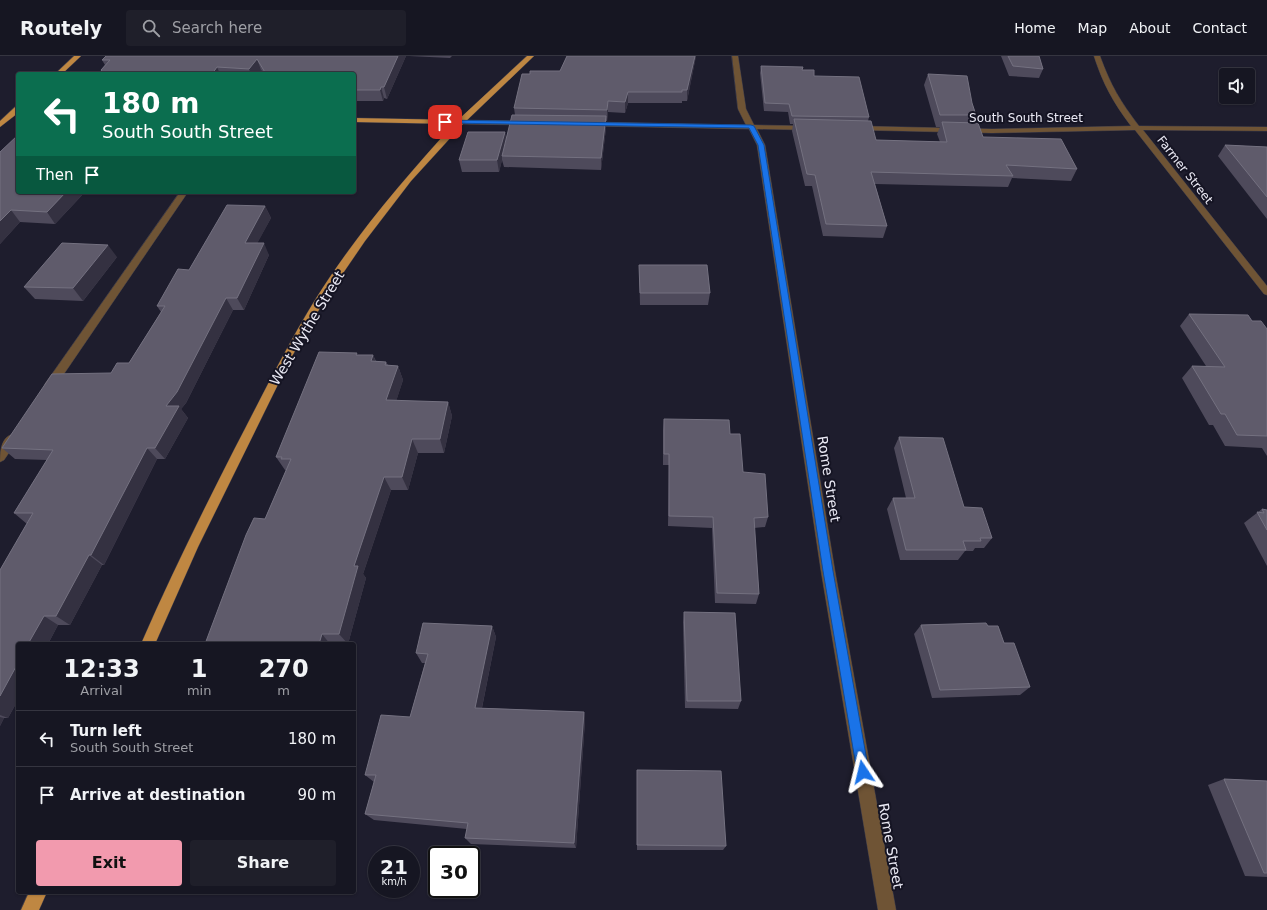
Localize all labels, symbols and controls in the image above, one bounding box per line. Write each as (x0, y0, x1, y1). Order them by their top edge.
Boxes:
search box (126, 10, 406, 46)
text: Routely (20, 17, 102, 39)
icon: search (140, 17, 162, 39)
text: Search here (172, 19, 262, 37)
text: Home (1014, 20, 1056, 36)
text: Map (1078, 20, 1107, 36)
text: About (1129, 20, 1171, 36)
text: Contact (1193, 20, 1247, 36)
map controls (1219, 68, 1255, 104)
button: sound (1219, 68, 1255, 104)
text: 180 m (102, 87, 199, 120)
icon: left (36, 88, 88, 140)
pin (428, 105, 462, 139)
icon: arrive (434, 111, 456, 133)
street label: South South Street (969, 111, 1083, 125)
text: South South Street (102, 121, 273, 142)
street label: Farmer Street (1154, 133, 1216, 207)
icon: arrive (81, 164, 103, 186)
text: Then (36, 166, 73, 184)
street label: West Wythe Street (266, 267, 348, 388)
street label: Rome Street (814, 435, 844, 524)
text: 12:33 (63, 655, 140, 683)
text: 1 (191, 655, 207, 683)
text: 270 (259, 655, 309, 683)
text: Arrival (80, 683, 123, 698)
text: min (187, 683, 211, 698)
text: m (277, 683, 290, 698)
text: Turn left (70, 722, 142, 740)
icon: left (36, 728, 58, 750)
text: 180 m (288, 730, 336, 748)
text: South South Street (70, 740, 193, 755)
position arrow (842, 751, 884, 793)
icon: arrive (36, 784, 58, 806)
text: Arrive at destination (70, 786, 245, 804)
text: 90 m (298, 786, 336, 804)
street label: Rome Street (876, 802, 907, 891)
button: Exit (36, 840, 182, 886)
button: Share (190, 840, 336, 886)
speed limit sign: 30 (428, 846, 480, 898)
text: 21 (380, 855, 408, 879)
text: km/h (381, 876, 407, 887)

